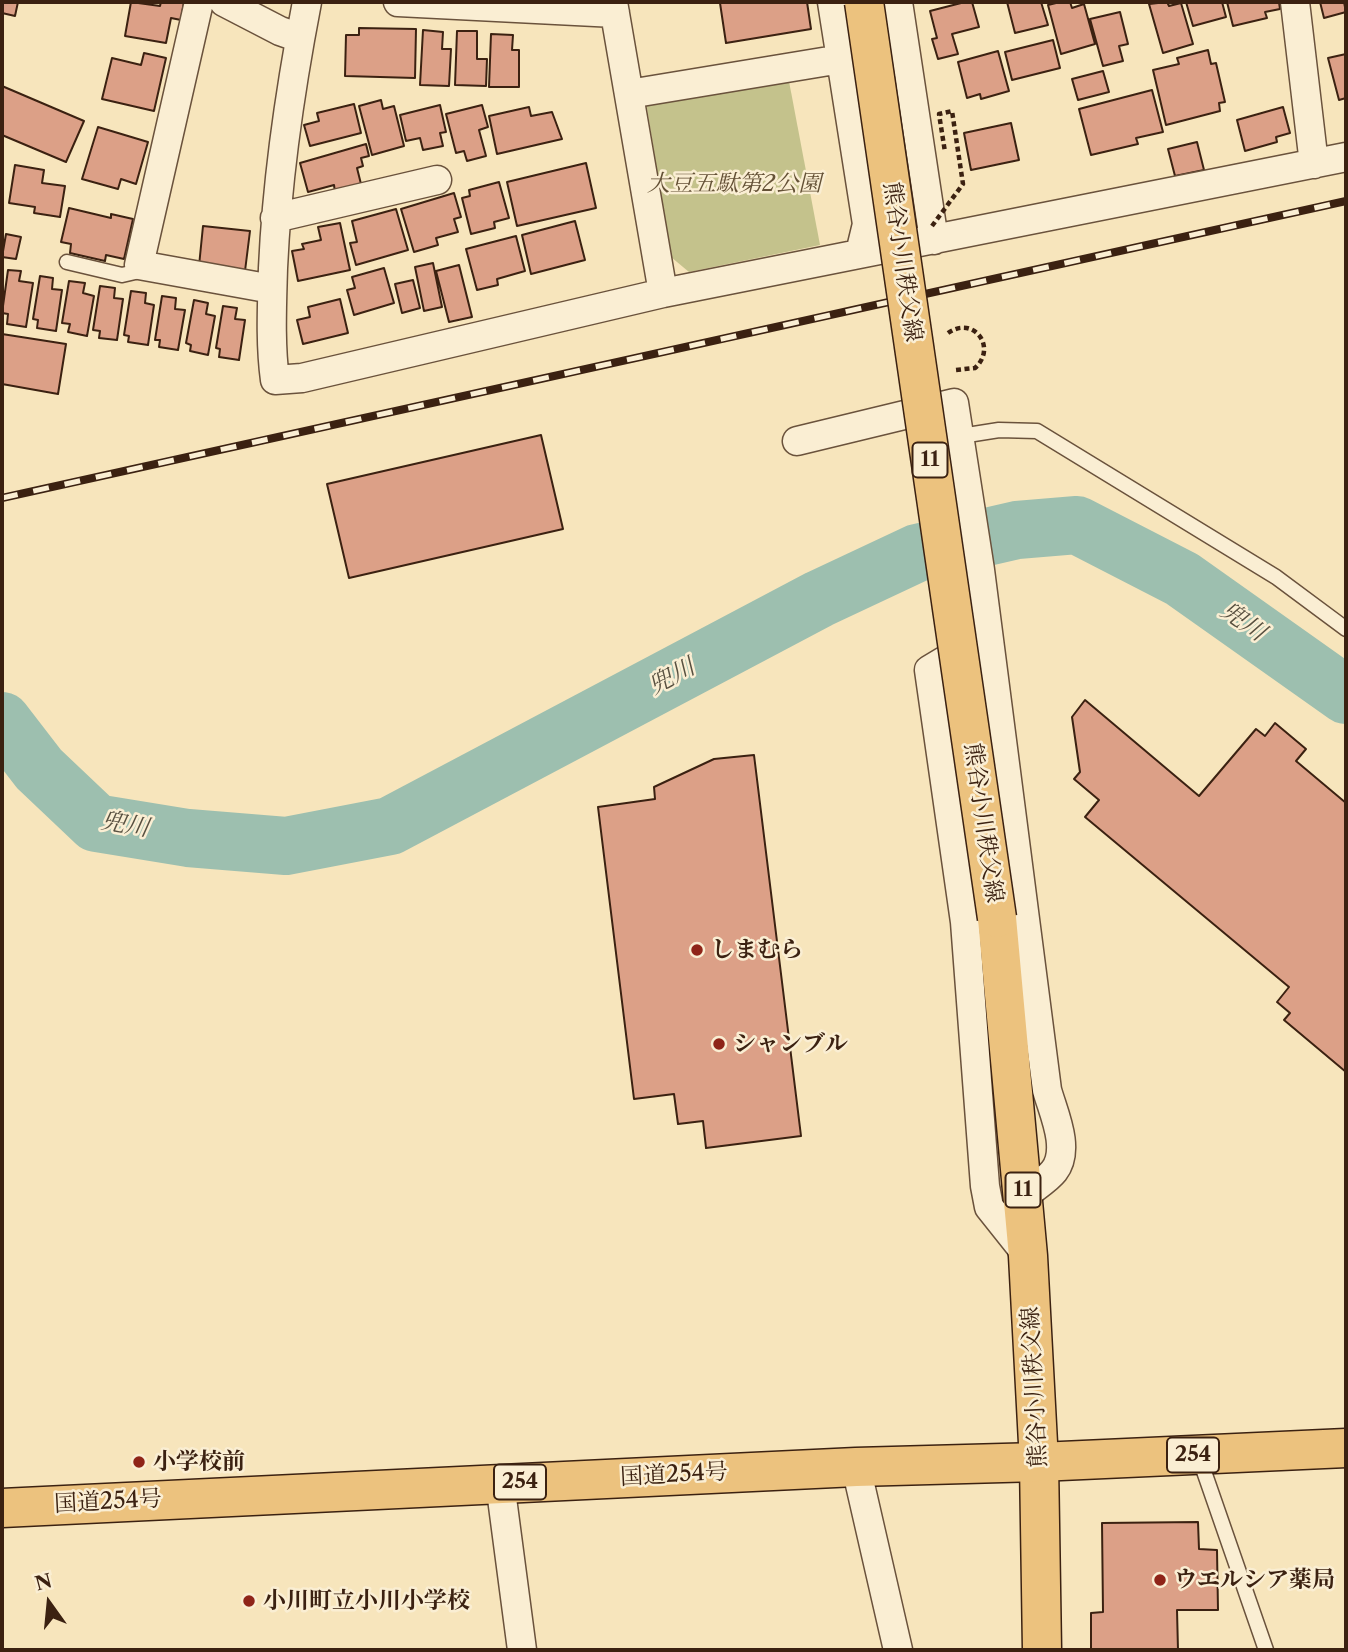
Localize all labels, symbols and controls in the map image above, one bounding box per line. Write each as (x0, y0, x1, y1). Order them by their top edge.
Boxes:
park label: 大豆五駄第2公園 (647, 170, 821, 198)
street label: 熊谷小川秩父線 (877, 180, 927, 344)
road number: 11 (912, 442, 948, 477)
water label: 兜川 (1215, 596, 1271, 648)
water label: 兜川 (644, 653, 700, 701)
street label: 熊谷小川秩父線 (958, 741, 1008, 905)
water label: 兜川 (99, 807, 151, 843)
place label: しまむら (711, 936, 803, 964)
marker: しまむら (689, 942, 705, 958)
place label: シャンブル (733, 1030, 848, 1058)
marker: シャンブル (711, 1036, 727, 1052)
road number: 11 (1006, 1172, 1040, 1208)
street label: 熊谷小川秩父線 (1017, 1306, 1053, 1468)
road number: 254 (1167, 1438, 1219, 1472)
place label: 小学校前 (153, 1448, 245, 1476)
marker: 小学校前 (131, 1454, 147, 1470)
street label: 国道254号 (619, 1458, 729, 1492)
road number: 254 (494, 1464, 546, 1500)
street label: 国道254号 (53, 1485, 163, 1519)
place label: ウエルシア薬局 (1174, 1566, 1335, 1594)
north arrow (14, 1568, 84, 1638)
text: N (32, 1569, 54, 1595)
marker: ウエルシア薬局 (1152, 1572, 1168, 1588)
place label: 小川町立小川小学校 (263, 1587, 470, 1615)
marker: 小川町立小川小学校 (241, 1593, 257, 1609)

